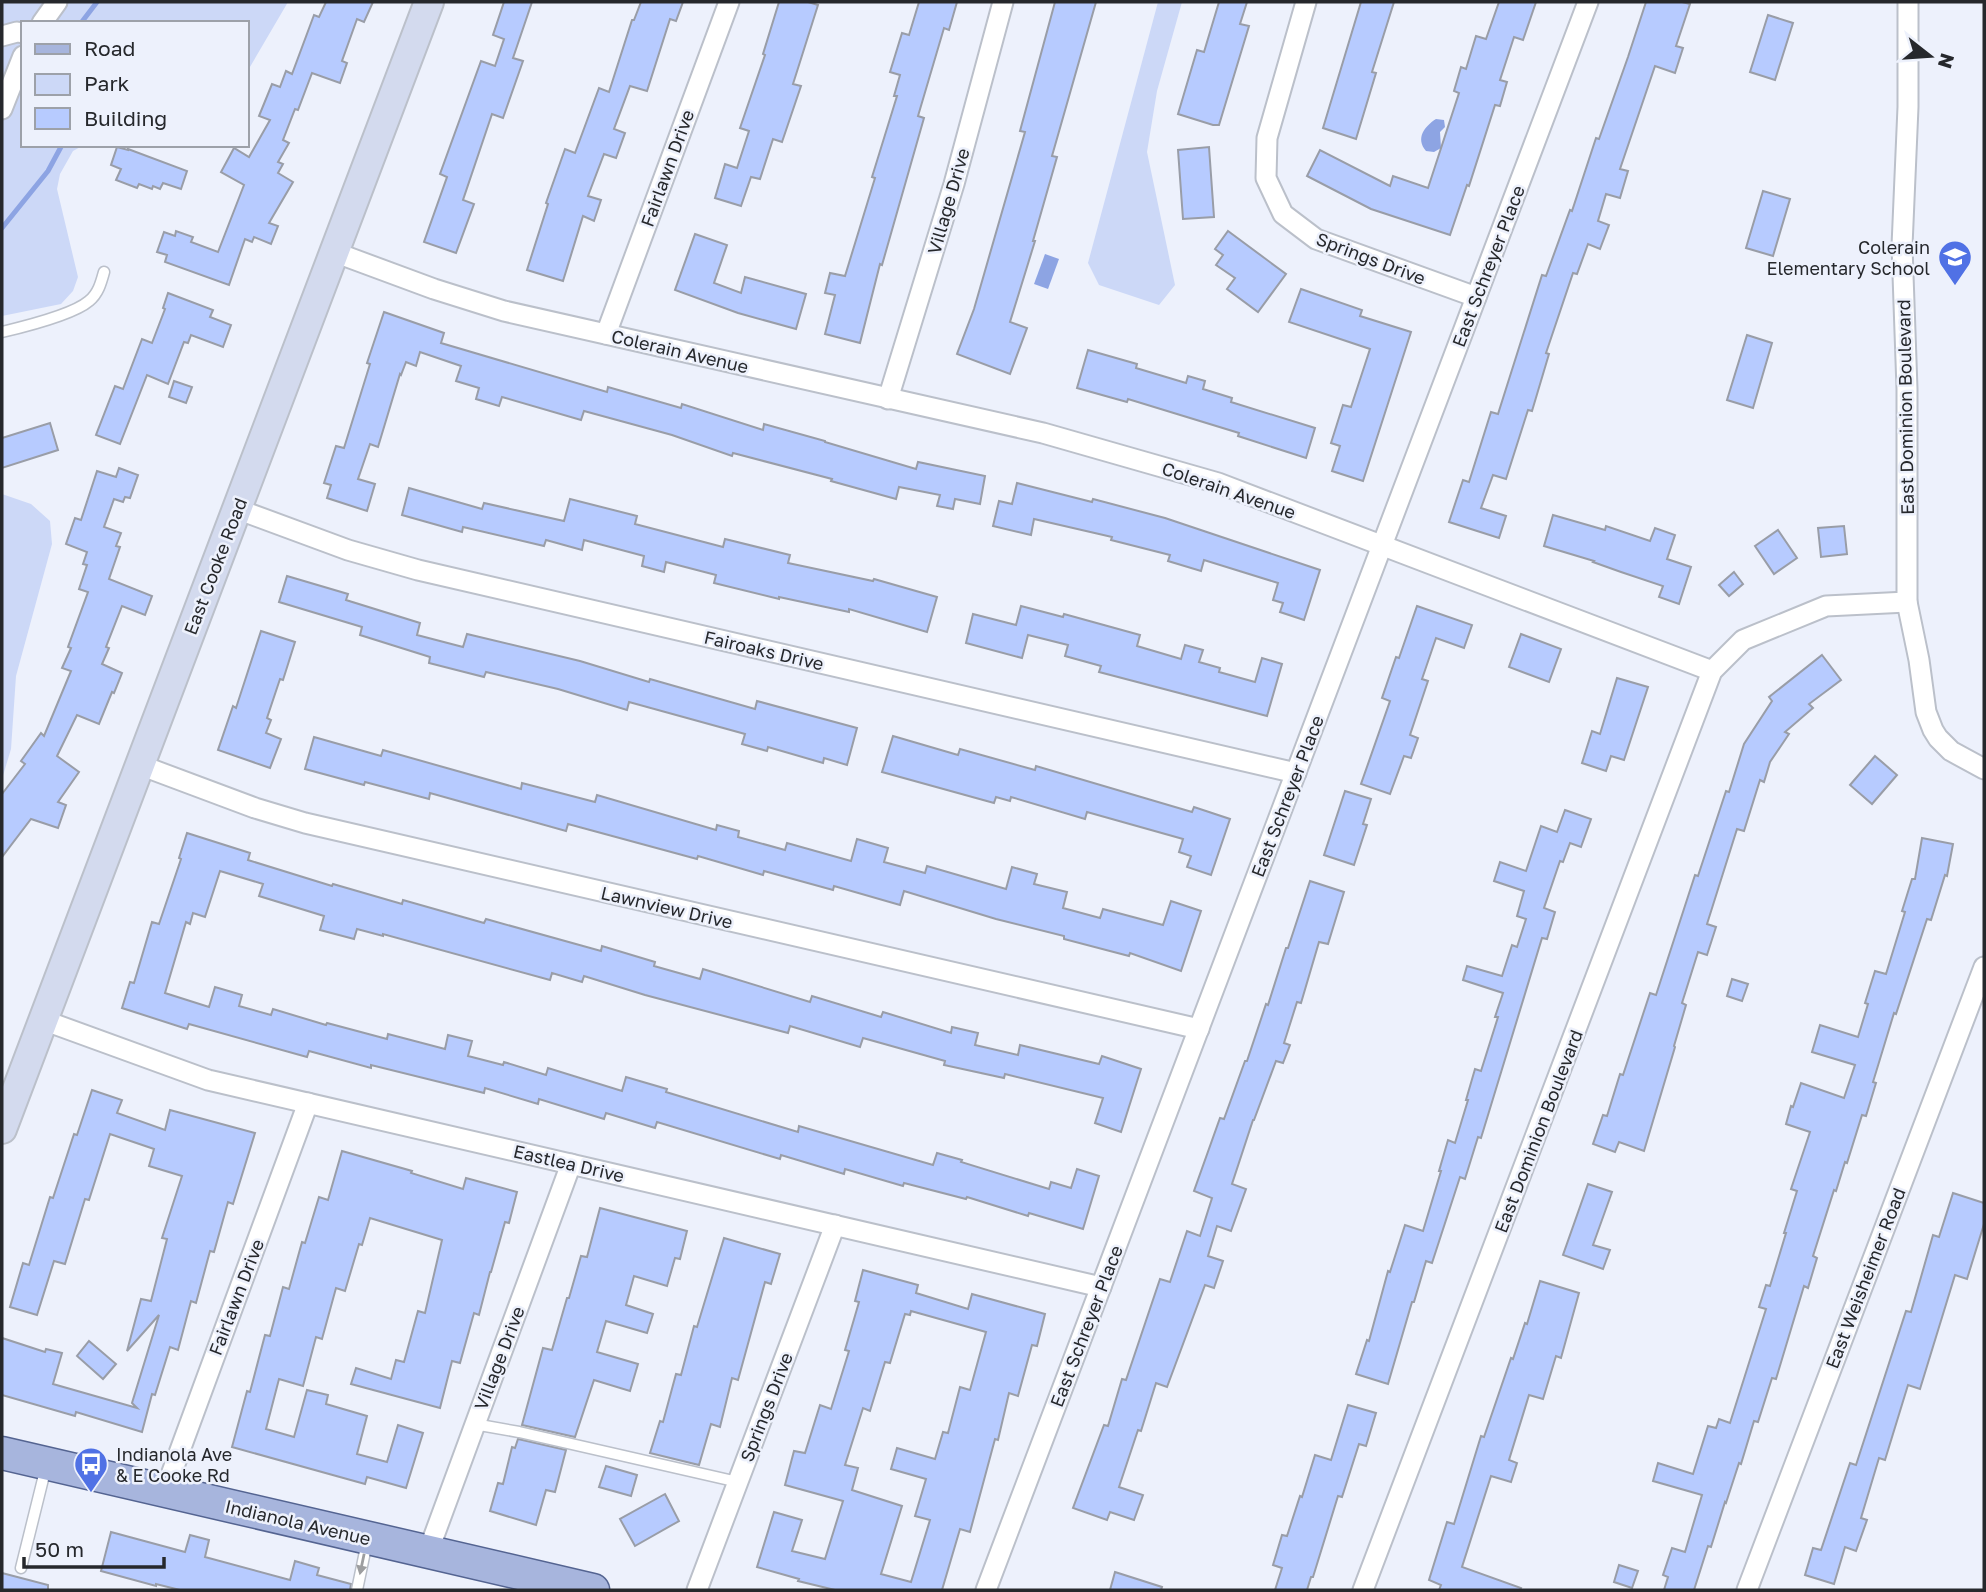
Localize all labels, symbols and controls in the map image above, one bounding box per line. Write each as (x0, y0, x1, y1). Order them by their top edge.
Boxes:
legend (21, 21, 248, 147)
north arrow (1895, 21, 1965, 91)
text: Road (84, 35, 135, 61)
text: N (1934, 51, 1960, 71)
text: Park (84, 70, 130, 96)
text: Building (84, 105, 167, 131)
street label: Fairlawn Drive (636, 107, 698, 229)
street label: Village Drive (922, 145, 974, 257)
street label: East Schreyer Place (1447, 182, 1529, 350)
street label: Springs Drive (1313, 227, 1429, 289)
place label: Colerain Elementary School (1766, 236, 1930, 279)
school or university icon: Colerain Elementary School (1936, 238, 1974, 287)
street label: East Dominion Boulevard (1892, 299, 1918, 515)
street label: Colerain Avenue (609, 325, 751, 377)
street label: Colerain Avenue (1159, 457, 1299, 523)
street label: East Cooke Road (179, 494, 251, 638)
street label: Fairoaks Drive (702, 626, 826, 674)
street label: East Schreyer Place (1246, 712, 1328, 880)
street label: Lawnview Drive (599, 881, 735, 933)
street label: East Dominion Boulevard (1489, 1026, 1587, 1236)
street label: Eastlea Drive (511, 1140, 627, 1186)
street label: East Weisheimer Road (1820, 1184, 1910, 1372)
street label: Fairlawn Drive (204, 1236, 268, 1358)
street label: East Schreyer Place (1045, 1242, 1127, 1410)
street label: Village Drive (469, 1303, 529, 1413)
street label: Springs Drive (735, 1349, 797, 1465)
place label: Indianola Ave & E Cooke Rd (116, 1443, 232, 1486)
bus stop icon: Indianola Ave & E Cooke Rd (72, 1445, 110, 1494)
street label: Indianola Avenue (223, 1495, 373, 1549)
scale bar (24, 1526, 164, 1570)
text: 50 m (35, 1536, 84, 1562)
one-way arrow (357, 1553, 368, 1575)

